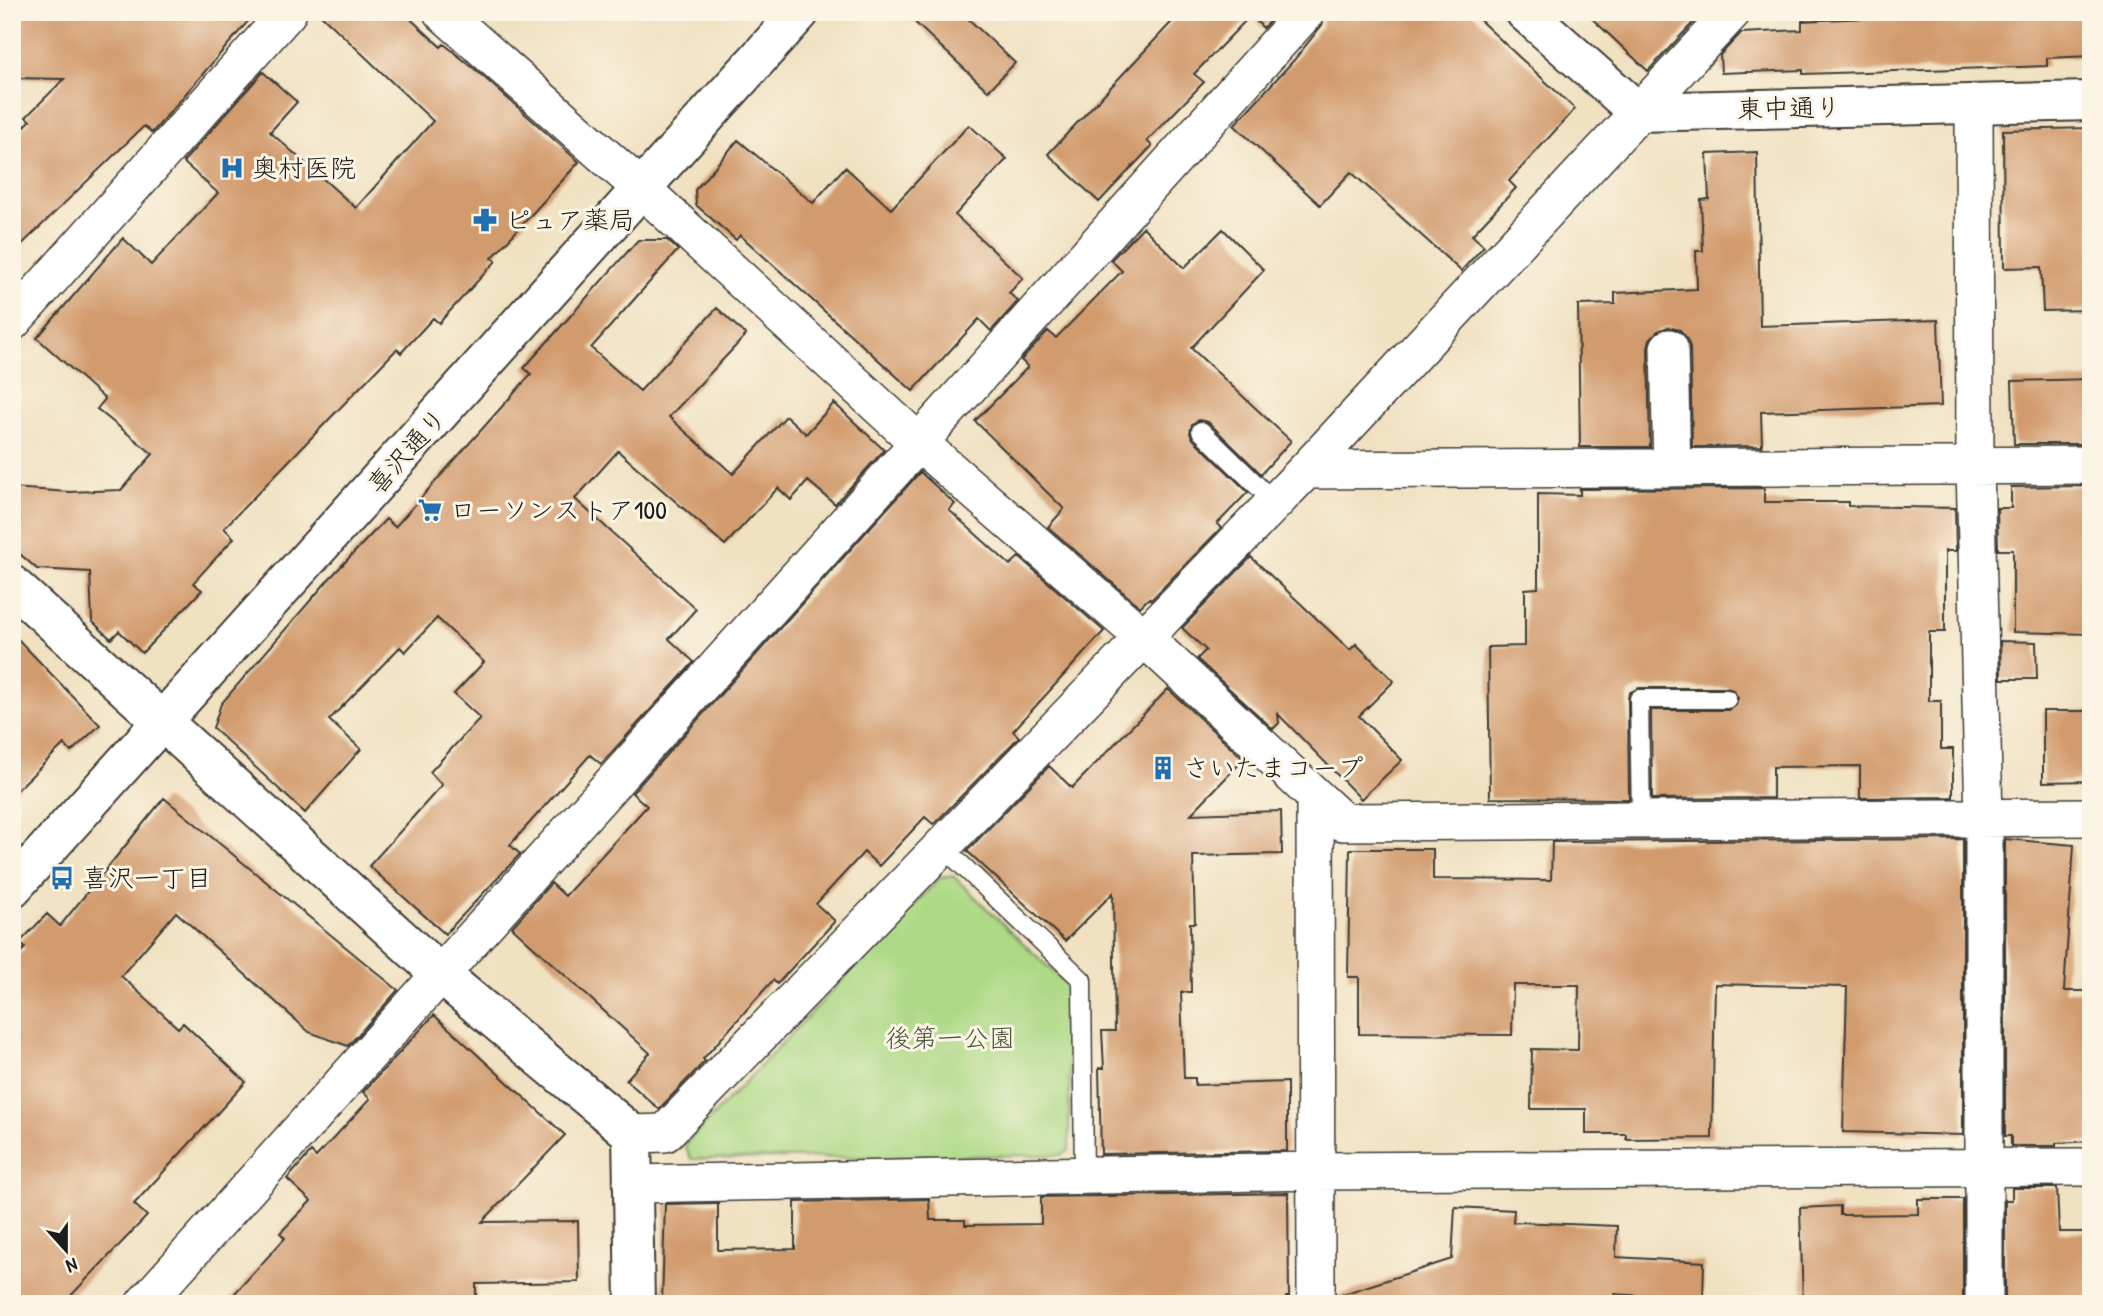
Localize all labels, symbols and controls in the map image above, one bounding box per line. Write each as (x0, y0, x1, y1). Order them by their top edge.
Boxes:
street label: 東中通り (1737, 89, 1841, 126)
place label: 奥村医院 (252, 150, 356, 185)
hospital icon: 奥村医院 (218, 154, 246, 182)
place label: ピュア薬局 (505, 202, 635, 237)
pharmacy icon: ピュア薬局 (471, 206, 499, 234)
street label: 喜沢通り (359, 400, 454, 501)
place label: ローソンストア100 (450, 492, 667, 527)
supermarket icon: ローソンストア100 (416, 496, 444, 524)
place label: さいたまコープ (1183, 750, 1363, 785)
building icon: さいたまコープ (1149, 754, 1177, 782)
place label: 喜沢一丁目 (82, 860, 212, 895)
bus stop icon: 喜沢一丁目 (48, 864, 76, 892)
park label: 後第一公園 (885, 1020, 1015, 1055)
north arrow (32, 1214, 102, 1284)
text: N (63, 1252, 81, 1280)

